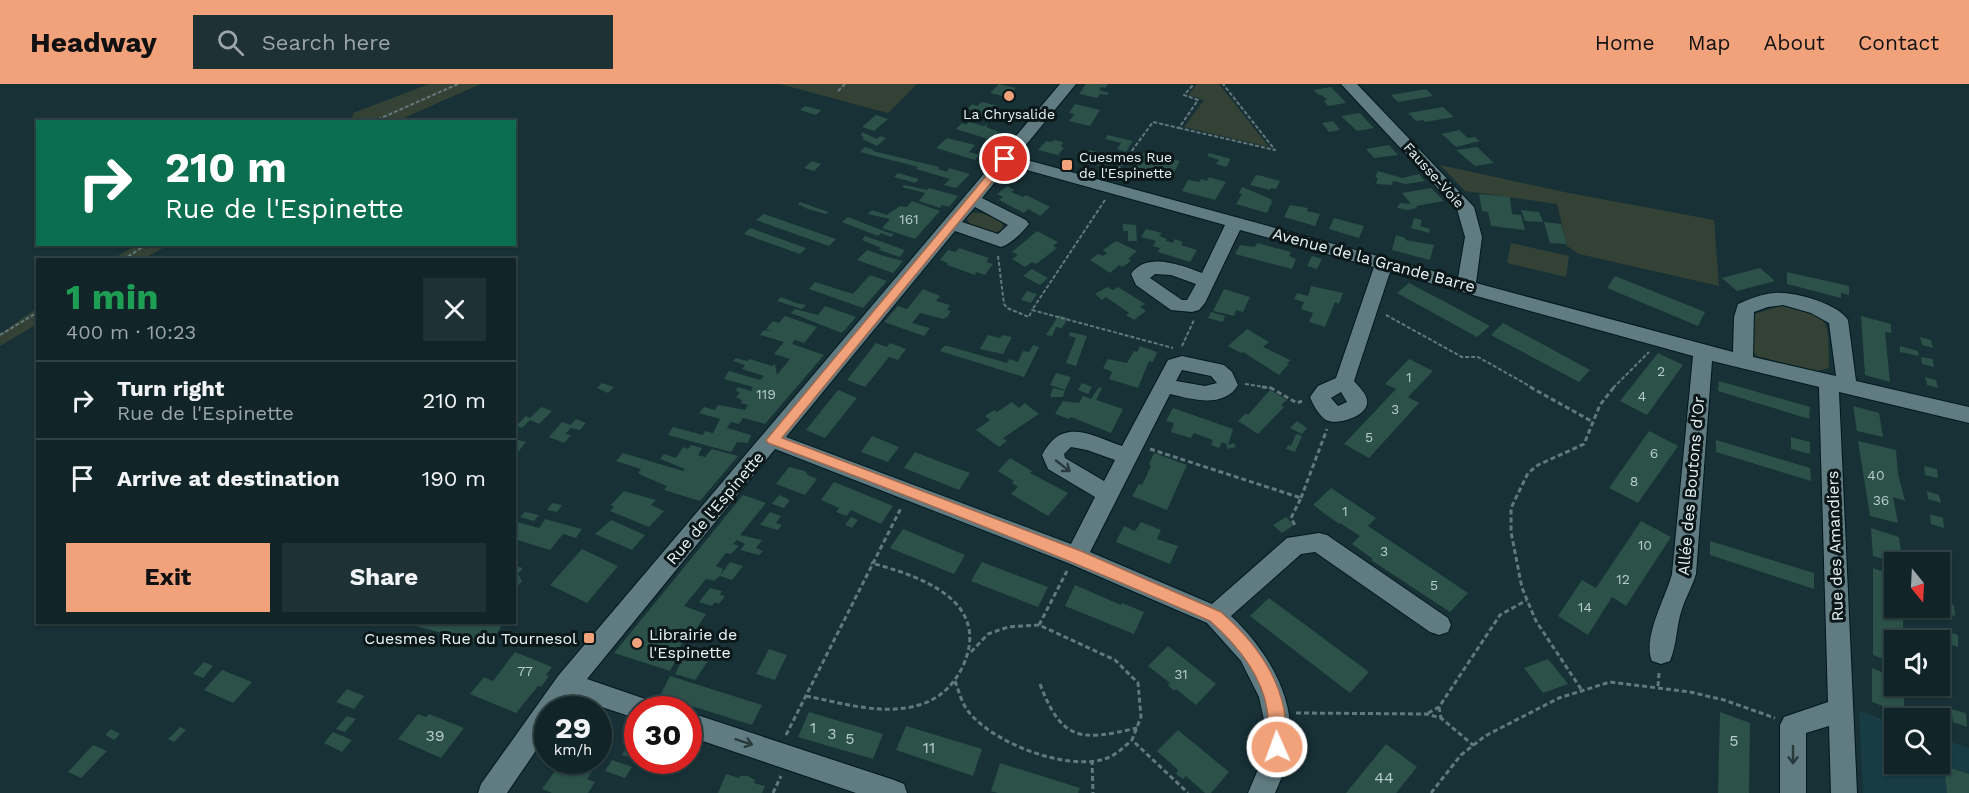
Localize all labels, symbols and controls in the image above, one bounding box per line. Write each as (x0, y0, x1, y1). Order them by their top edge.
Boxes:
search box (193, 15, 613, 69)
text: Headway (30, 26, 157, 59)
icon: search (214, 26, 247, 59)
text: Search here (262, 30, 391, 55)
text: Home (1595, 30, 1655, 55)
text: Map (1688, 30, 1731, 55)
text: About (1764, 30, 1825, 55)
text: Contact (1858, 30, 1939, 55)
marker: La Chrysalide (1002, 89, 1016, 103)
place label: La Chrysalide (963, 106, 1055, 122)
pin (979, 133, 1030, 184)
street label: Fausse-Voie (1401, 139, 1467, 211)
icon: arrive (988, 142, 1021, 175)
text: 210 m (165, 143, 287, 192)
icon: right (66, 144, 144, 222)
place label: Cuesmes Rue de l'Espinette (1079, 149, 1172, 181)
marker: Cuesmes Rue de l'Espinette (1060, 158, 1074, 172)
text: Rue de l'Espinette (165, 193, 404, 225)
house number: 161 (899, 211, 919, 227)
street label: Avenue de la Grande Barre (1271, 224, 1477, 296)
text: 1 min (66, 276, 158, 318)
button: close (423, 278, 486, 341)
text: 400 m · 10:23 (66, 320, 196, 344)
house number: 2 (1657, 363, 1665, 379)
house number: 1 (1406, 369, 1412, 385)
text: Turn right (117, 376, 224, 401)
icon: right (66, 384, 99, 417)
house number: 119 (756, 386, 776, 402)
text: 210 m (422, 388, 486, 413)
house number: 4 (1638, 388, 1646, 404)
street label: Allée des Boutons d'Or (1674, 395, 1708, 576)
text: Rue de l'Espinette (117, 401, 294, 425)
house number: 3 (1391, 401, 1399, 417)
house number: 5 (1365, 429, 1373, 445)
house number: 6 (1650, 445, 1658, 461)
street label: Rue de l'Espinette (662, 448, 768, 568)
one-way arrow (1055, 459, 1071, 472)
icon: arrive (66, 462, 99, 495)
text: Arrive at destination (117, 466, 340, 491)
text: 190 m (422, 466, 486, 491)
house number: 40 (1867, 467, 1885, 483)
street label: Rue des Amandiers (1823, 470, 1847, 622)
house number: 8 (1630, 473, 1638, 489)
house number: 36 (1873, 492, 1889, 508)
house number: 1 (1342, 503, 1348, 519)
house number: 10 (1638, 537, 1652, 553)
button: Exit (66, 543, 270, 612)
button: Share (282, 543, 486, 612)
house number: 3 (1380, 543, 1388, 559)
north arrow (1884, 552, 1950, 618)
map controls (1884, 552, 1950, 774)
house number: 12 (1616, 571, 1630, 587)
house number: 5 (1430, 577, 1438, 593)
house number: 14 (1578, 599, 1592, 615)
place label: Librairie de l'Espinette (649, 625, 737, 662)
place label: Cuesmes Rue du Tournesol (364, 629, 577, 648)
button: sound (1884, 630, 1950, 696)
marker: Cuesmes Rue du Tournesol (582, 631, 596, 645)
marker: Librairie de l'Espinette (630, 636, 644, 650)
house number: 77 (517, 663, 533, 679)
house number: 31 (1174, 666, 1188, 682)
speed limit sign: 30 (624, 696, 702, 774)
button: search (1884, 708, 1950, 774)
text: 29 (555, 710, 591, 745)
position arrow (1245, 715, 1309, 779)
house number: 1 (810, 718, 816, 737)
house number: 3 (827, 724, 837, 743)
house number: 39 (425, 726, 445, 745)
house number: 5 (845, 729, 855, 748)
house number: 5 (1729, 731, 1739, 750)
one-way arrow (734, 737, 753, 748)
house number: 11 (923, 738, 935, 757)
text: km/h (554, 741, 592, 759)
one-way arrow (1787, 745, 1799, 765)
house number: 44 (1374, 768, 1394, 787)

